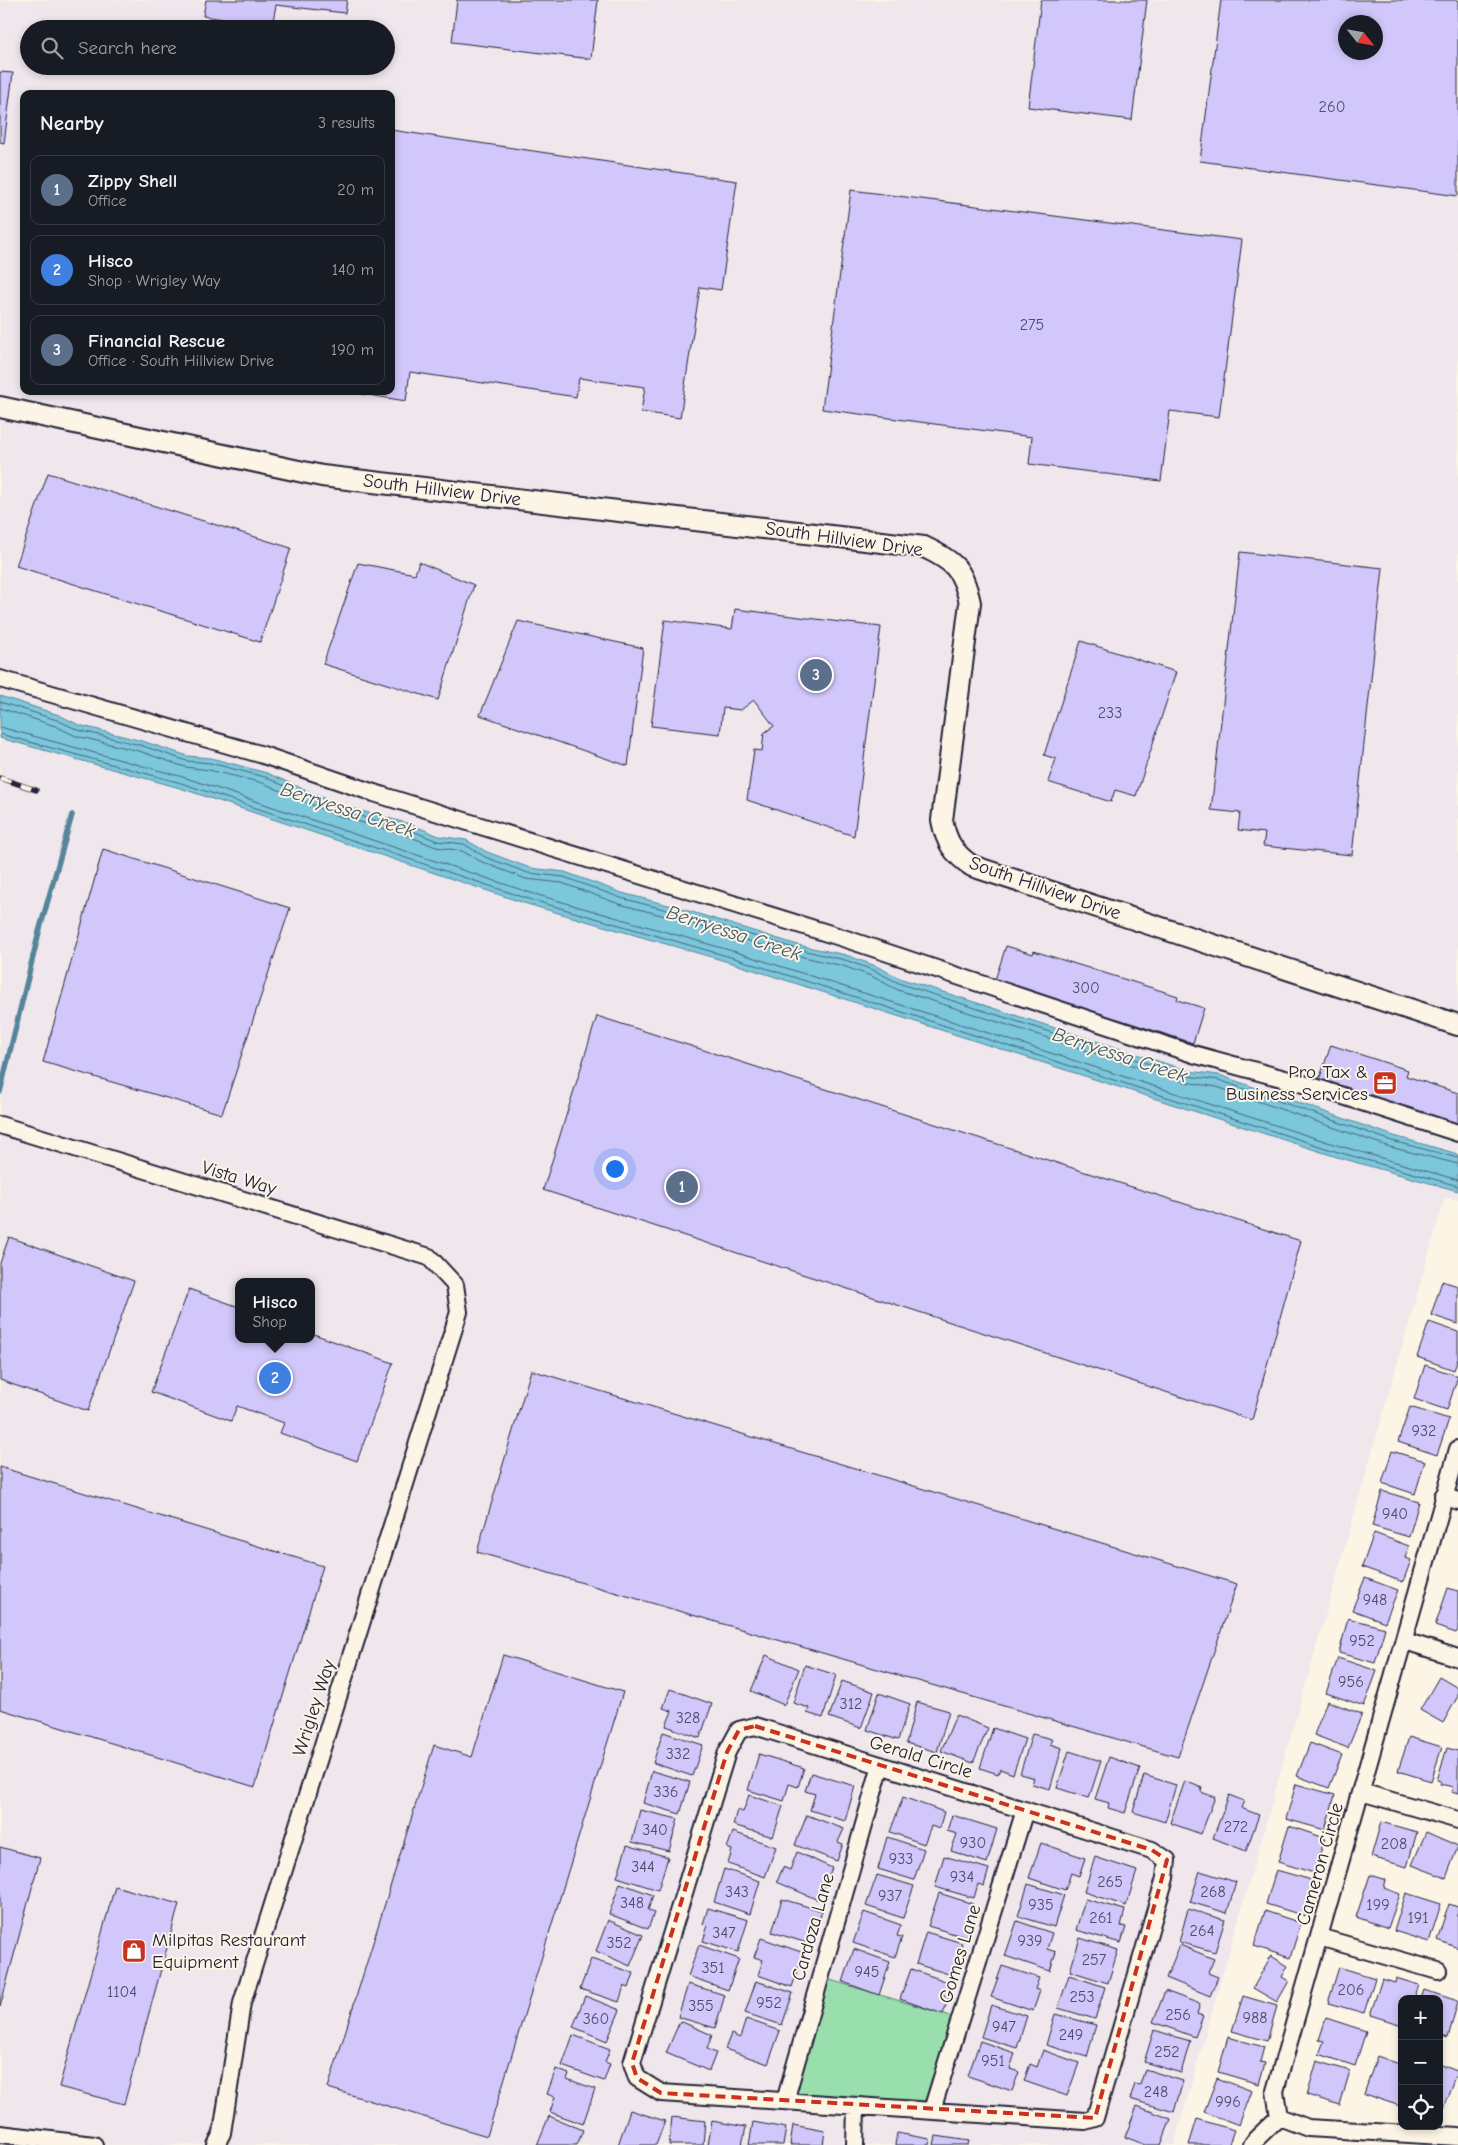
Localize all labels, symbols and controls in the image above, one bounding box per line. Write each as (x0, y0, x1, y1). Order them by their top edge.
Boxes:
north arrow (1338, 15, 1383, 60)
search box (20, 20, 395, 75)
icon: search (38, 34, 66, 62)
text: Search here (78, 37, 177, 59)
house number: 260 (1319, 98, 1345, 116)
text: Nearby (40, 111, 104, 135)
text: 3 results (318, 114, 375, 132)
text: Zippy Shell (88, 170, 177, 192)
text: 1 (54, 181, 60, 199)
text: 20 m (337, 181, 374, 199)
text: Office (88, 192, 127, 210)
text: Hisco (88, 250, 133, 272)
text: 2 (53, 261, 61, 279)
text: 140 m (332, 261, 374, 279)
text: Shop · Wrigley Way (88, 272, 220, 290)
house number: 275 (1020, 316, 1044, 334)
text: Financial Rescue (88, 330, 225, 352)
text: 3 (53, 341, 61, 359)
text: 190 m (331, 341, 374, 359)
text: Office · South Hillview Drive (88, 352, 274, 370)
street label: South Hillview Drive (362, 469, 522, 511)
street label: South Hillview Drive (764, 517, 924, 561)
pin: 3 (800, 656, 832, 694)
house number: 233 (1098, 704, 1122, 722)
water label: Berryessa Creek (278, 777, 419, 843)
street label: South Hillview Drive (966, 852, 1124, 924)
water label: Berryessa Creek (664, 900, 805, 966)
house number: 300 (1072, 979, 1100, 997)
water label: Berryessa Creek (1050, 1022, 1191, 1088)
place label: Pro Tax & Business Services (1226, 1061, 1368, 1105)
office icon: Pro Tax & Business Services (1372, 1070, 1398, 1096)
street label: Vista Way (199, 1156, 279, 1200)
your location (602, 1156, 628, 1182)
pin: 1 (666, 1168, 698, 1206)
popup (235, 1278, 315, 1343)
text: Hisco (252, 1291, 298, 1313)
text: Shop (252, 1313, 287, 1331)
pin: 2 (259, 1359, 291, 1397)
house number: 932 (1412, 1422, 1436, 1440)
house number: 940 (1382, 1505, 1408, 1523)
house number: 948 (1363, 1591, 1387, 1609)
house number: 952 (1349, 1632, 1375, 1650)
street label: Wrigley Way (288, 1656, 340, 1759)
house number: 956 (1338, 1673, 1364, 1691)
house number: 312 (840, 1695, 862, 1713)
house number: 328 (676, 1709, 700, 1727)
street label: Gerald Circle (867, 1731, 975, 1783)
house number: 332 (666, 1745, 690, 1763)
house number: 336 (654, 1783, 678, 1801)
street label: Cameron Circle (1292, 1800, 1348, 1928)
house number: 272 (1224, 1818, 1248, 1836)
house number: 340 (642, 1821, 668, 1839)
house number: 930 (960, 1834, 986, 1852)
house number: 208 (1381, 1835, 1407, 1853)
house number: 933 (889, 1850, 913, 1868)
house number: 344 (631, 1858, 655, 1876)
house number: 934 (950, 1868, 974, 1886)
street label: Cardoza Lane (787, 1871, 839, 1983)
house number: 265 (1097, 1873, 1123, 1891)
house number: 343 (725, 1883, 749, 1901)
house number: 268 (1200, 1883, 1226, 1901)
house number: 937 (878, 1887, 903, 1905)
house number: 348 (620, 1894, 644, 1912)
house number: 935 (1028, 1896, 1054, 1914)
house number: 199 (1366, 1896, 1390, 1914)
street label: Gomes Lane (935, 1902, 985, 2006)
house number: 261 (1089, 1909, 1113, 1927)
house number: 191 (1407, 1909, 1429, 1927)
house number: 264 (1190, 1922, 1214, 1940)
house number: 347 (712, 1924, 736, 1942)
place label: Milpitas Restaurant Equipment (152, 1929, 306, 1973)
house number: 939 (1017, 1932, 1043, 1950)
house number: 352 (606, 1934, 632, 1952)
shop icon: Milpitas Restaurant Equipment (121, 1938, 147, 1964)
house number: 257 (1082, 1951, 1107, 1969)
house number: 351 (701, 1959, 725, 1977)
house number: 945 (855, 1963, 879, 1981)
house number: 206 (1338, 1981, 1364, 1999)
house number: 1104 (107, 1983, 137, 2001)
house number: 253 (1069, 1988, 1095, 2006)
house number: 952 (756, 1994, 782, 2012)
map controls (1398, 1995, 1443, 2130)
button: + (1398, 1995, 1443, 2040)
house number: 355 (688, 1997, 714, 2015)
house number: 256 (1165, 2006, 1191, 2024)
house number: 988 (1243, 2009, 1267, 2027)
house number: 360 (583, 2010, 609, 2028)
house number: 947 (992, 2018, 1016, 2036)
house number: 249 (1059, 2026, 1083, 2044)
button: − (1398, 2040, 1443, 2085)
house number: 252 (1154, 2043, 1180, 2061)
house number: 951 (981, 2052, 1005, 2070)
house number: 248 (1144, 2083, 1168, 2101)
button: locate (1398, 2085, 1443, 2130)
house number: 996 (1215, 2093, 1241, 2111)

